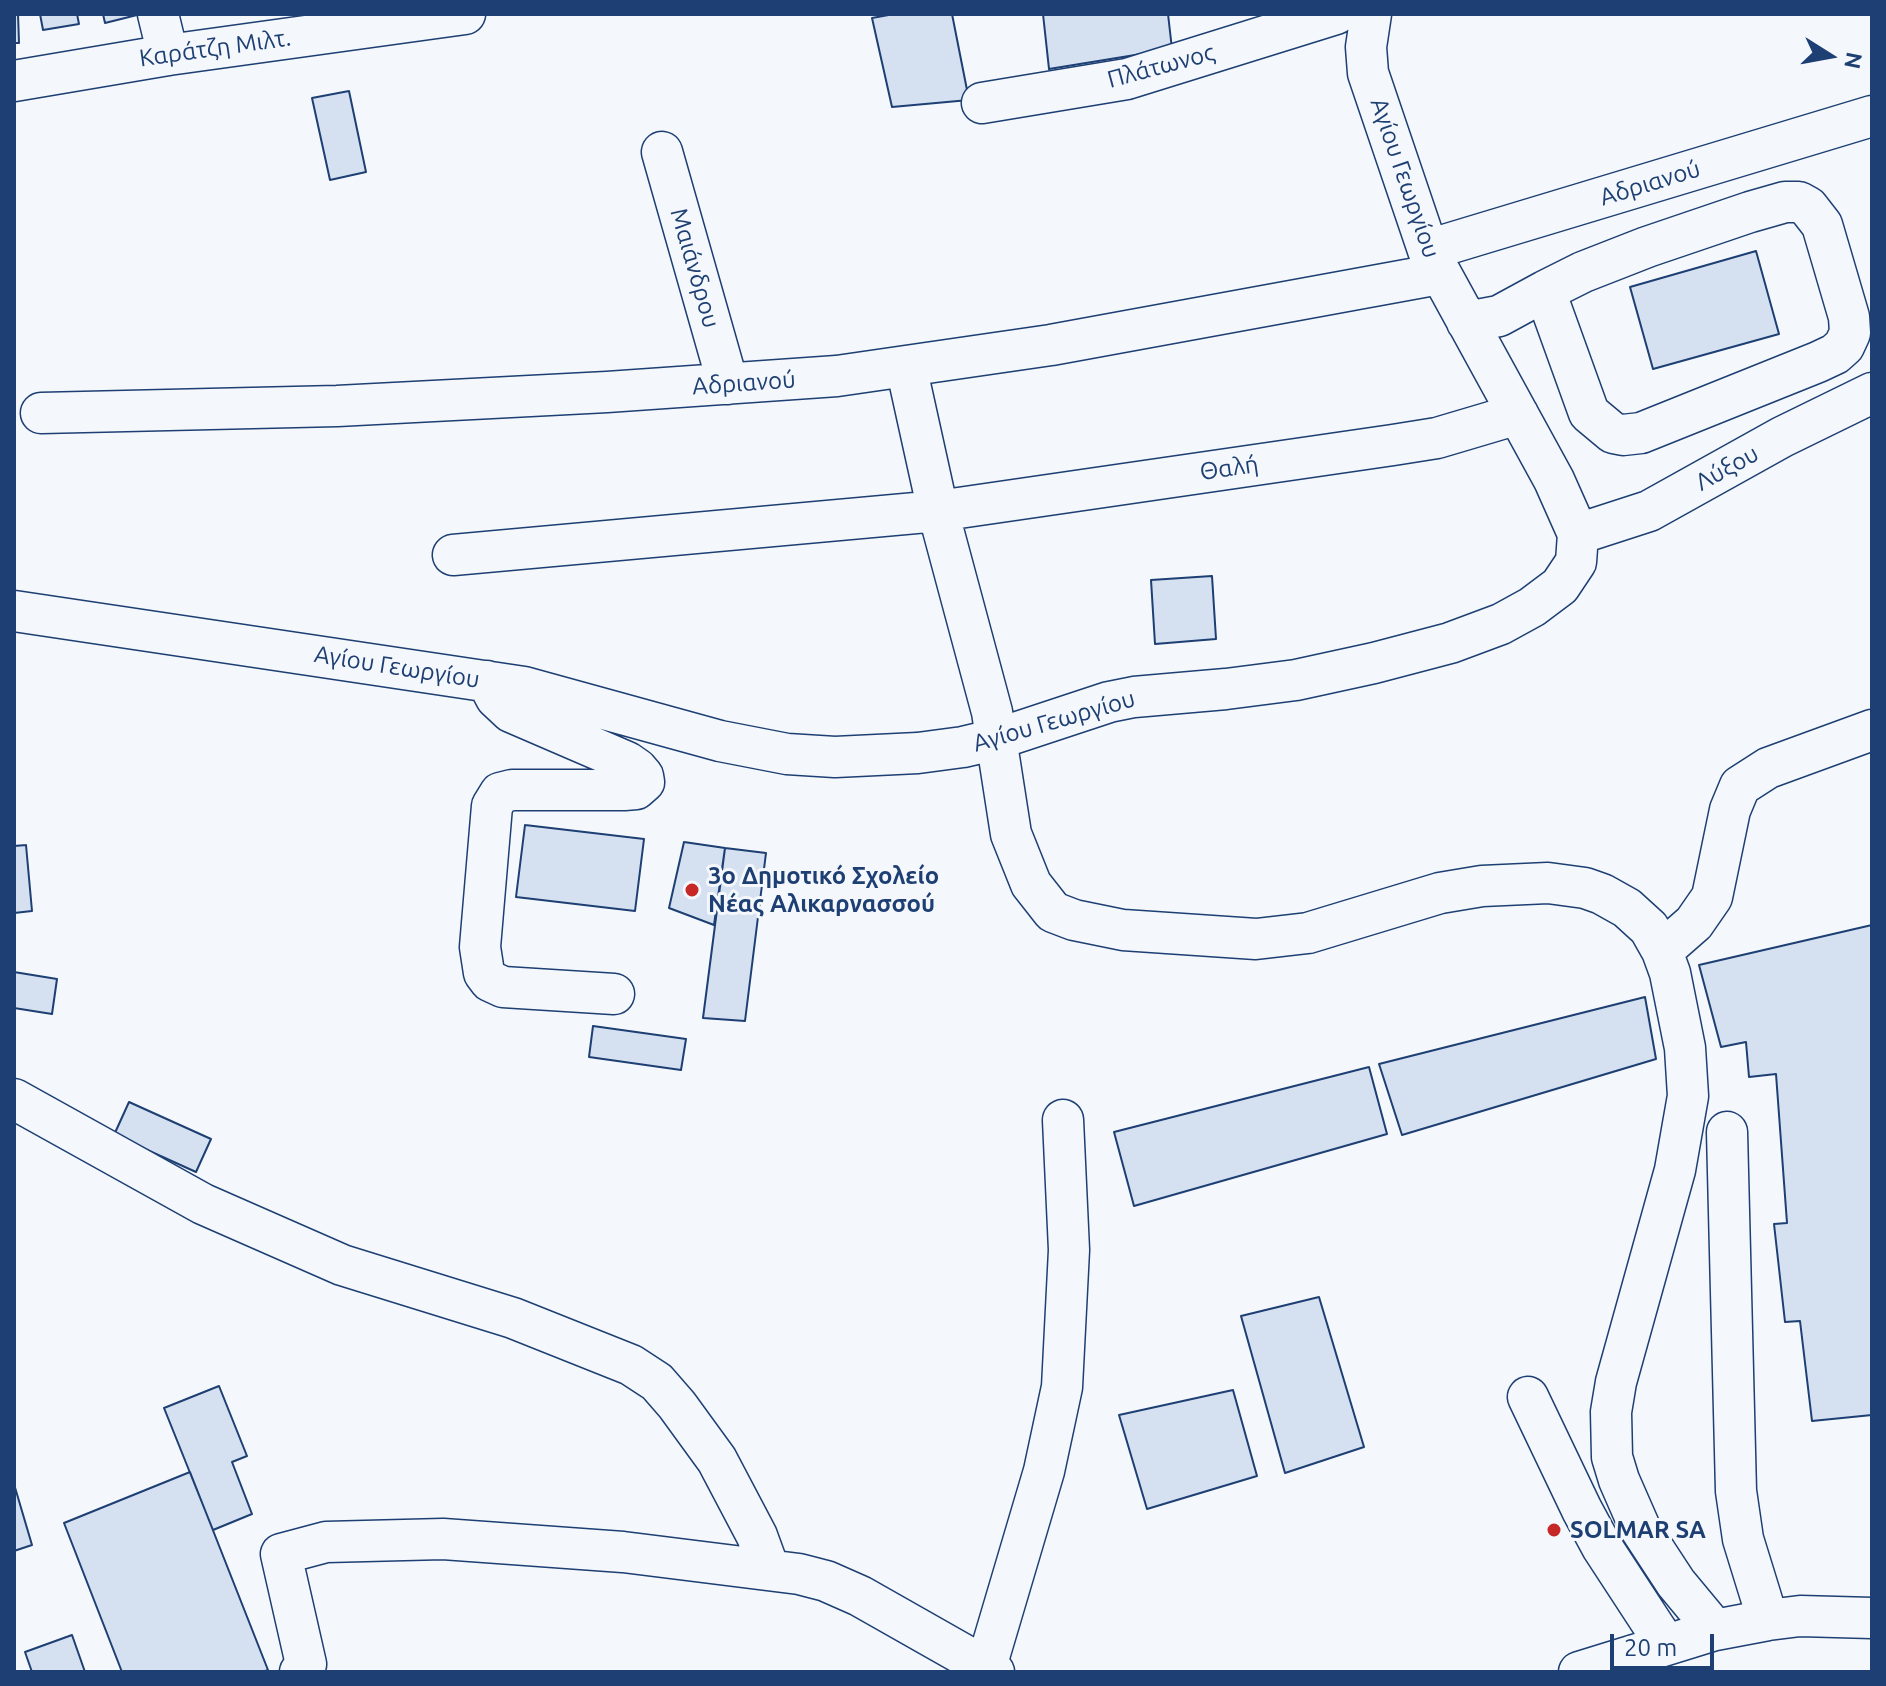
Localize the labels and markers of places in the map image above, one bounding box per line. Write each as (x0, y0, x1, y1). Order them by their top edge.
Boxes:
place label: 3ο Δημοτικό Σχολείο Νέας Αλικαρνασσού (708, 862, 939, 918)
marker: 3ο Δημοτικό Σχολείο Νέας Αλικαρνασσού (683, 881, 701, 899)
place label: SOLMAR SA (1570, 1516, 1706, 1544)
marker: SOLMAR SA (1545, 1521, 1563, 1539)

